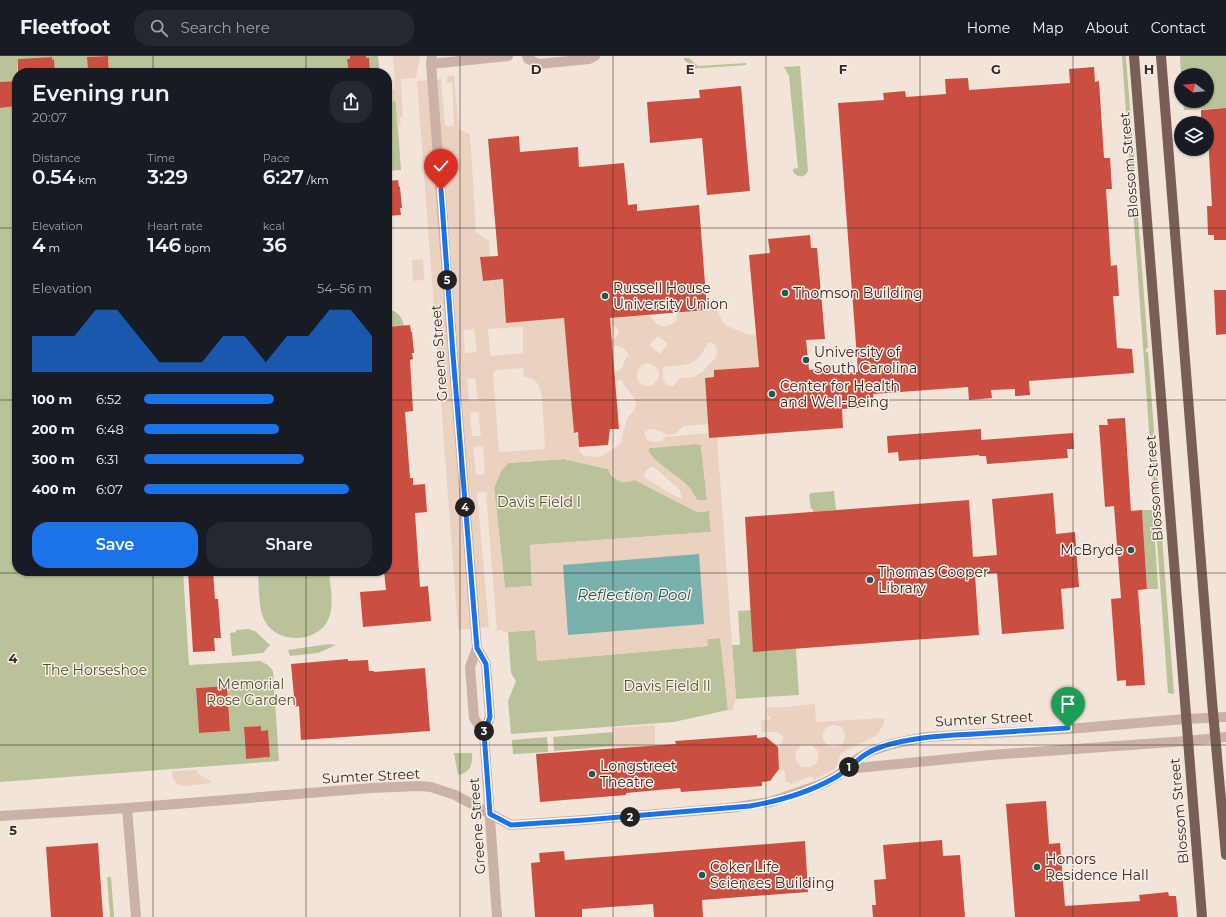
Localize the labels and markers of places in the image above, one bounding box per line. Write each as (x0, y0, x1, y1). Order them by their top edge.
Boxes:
pin (424, 149, 458, 190)
pin: 5 (437, 270, 457, 290)
place label: Russell House University Union (613, 279, 728, 313)
place label: Thomson Building (793, 284, 923, 302)
marker: Thomson Building (780, 288, 790, 298)
marker: Russell House University Union (600, 291, 610, 301)
place label: University of South Carolina (814, 343, 917, 377)
marker: University of South Carolina (801, 355, 811, 365)
place label: Center for Health and Well-Being (780, 377, 900, 411)
marker: Center for Health and Well-Being (767, 389, 777, 399)
pin: 4 (455, 497, 475, 517)
place label: McBryde (1060, 541, 1123, 559)
marker: McBryde (1126, 545, 1136, 555)
place label: Thomas Cooper Library (878, 563, 989, 597)
marker: Thomas Cooper Library (865, 575, 875, 585)
pin (1051, 687, 1085, 728)
pin: 3 (474, 721, 494, 741)
place label: Longstreet Theatre (600, 757, 677, 791)
pin: 1 (839, 757, 859, 777)
marker: Longstreet Theatre (587, 769, 597, 779)
pin: 2 (620, 807, 640, 827)
place label: Honors Residence Hall (1045, 850, 1149, 884)
place label: Coker Life Sciences Building (710, 858, 835, 892)
marker: Honors Residence Hall (1032, 862, 1042, 872)
marker: Coker Life Sciences Building (697, 870, 707, 880)

